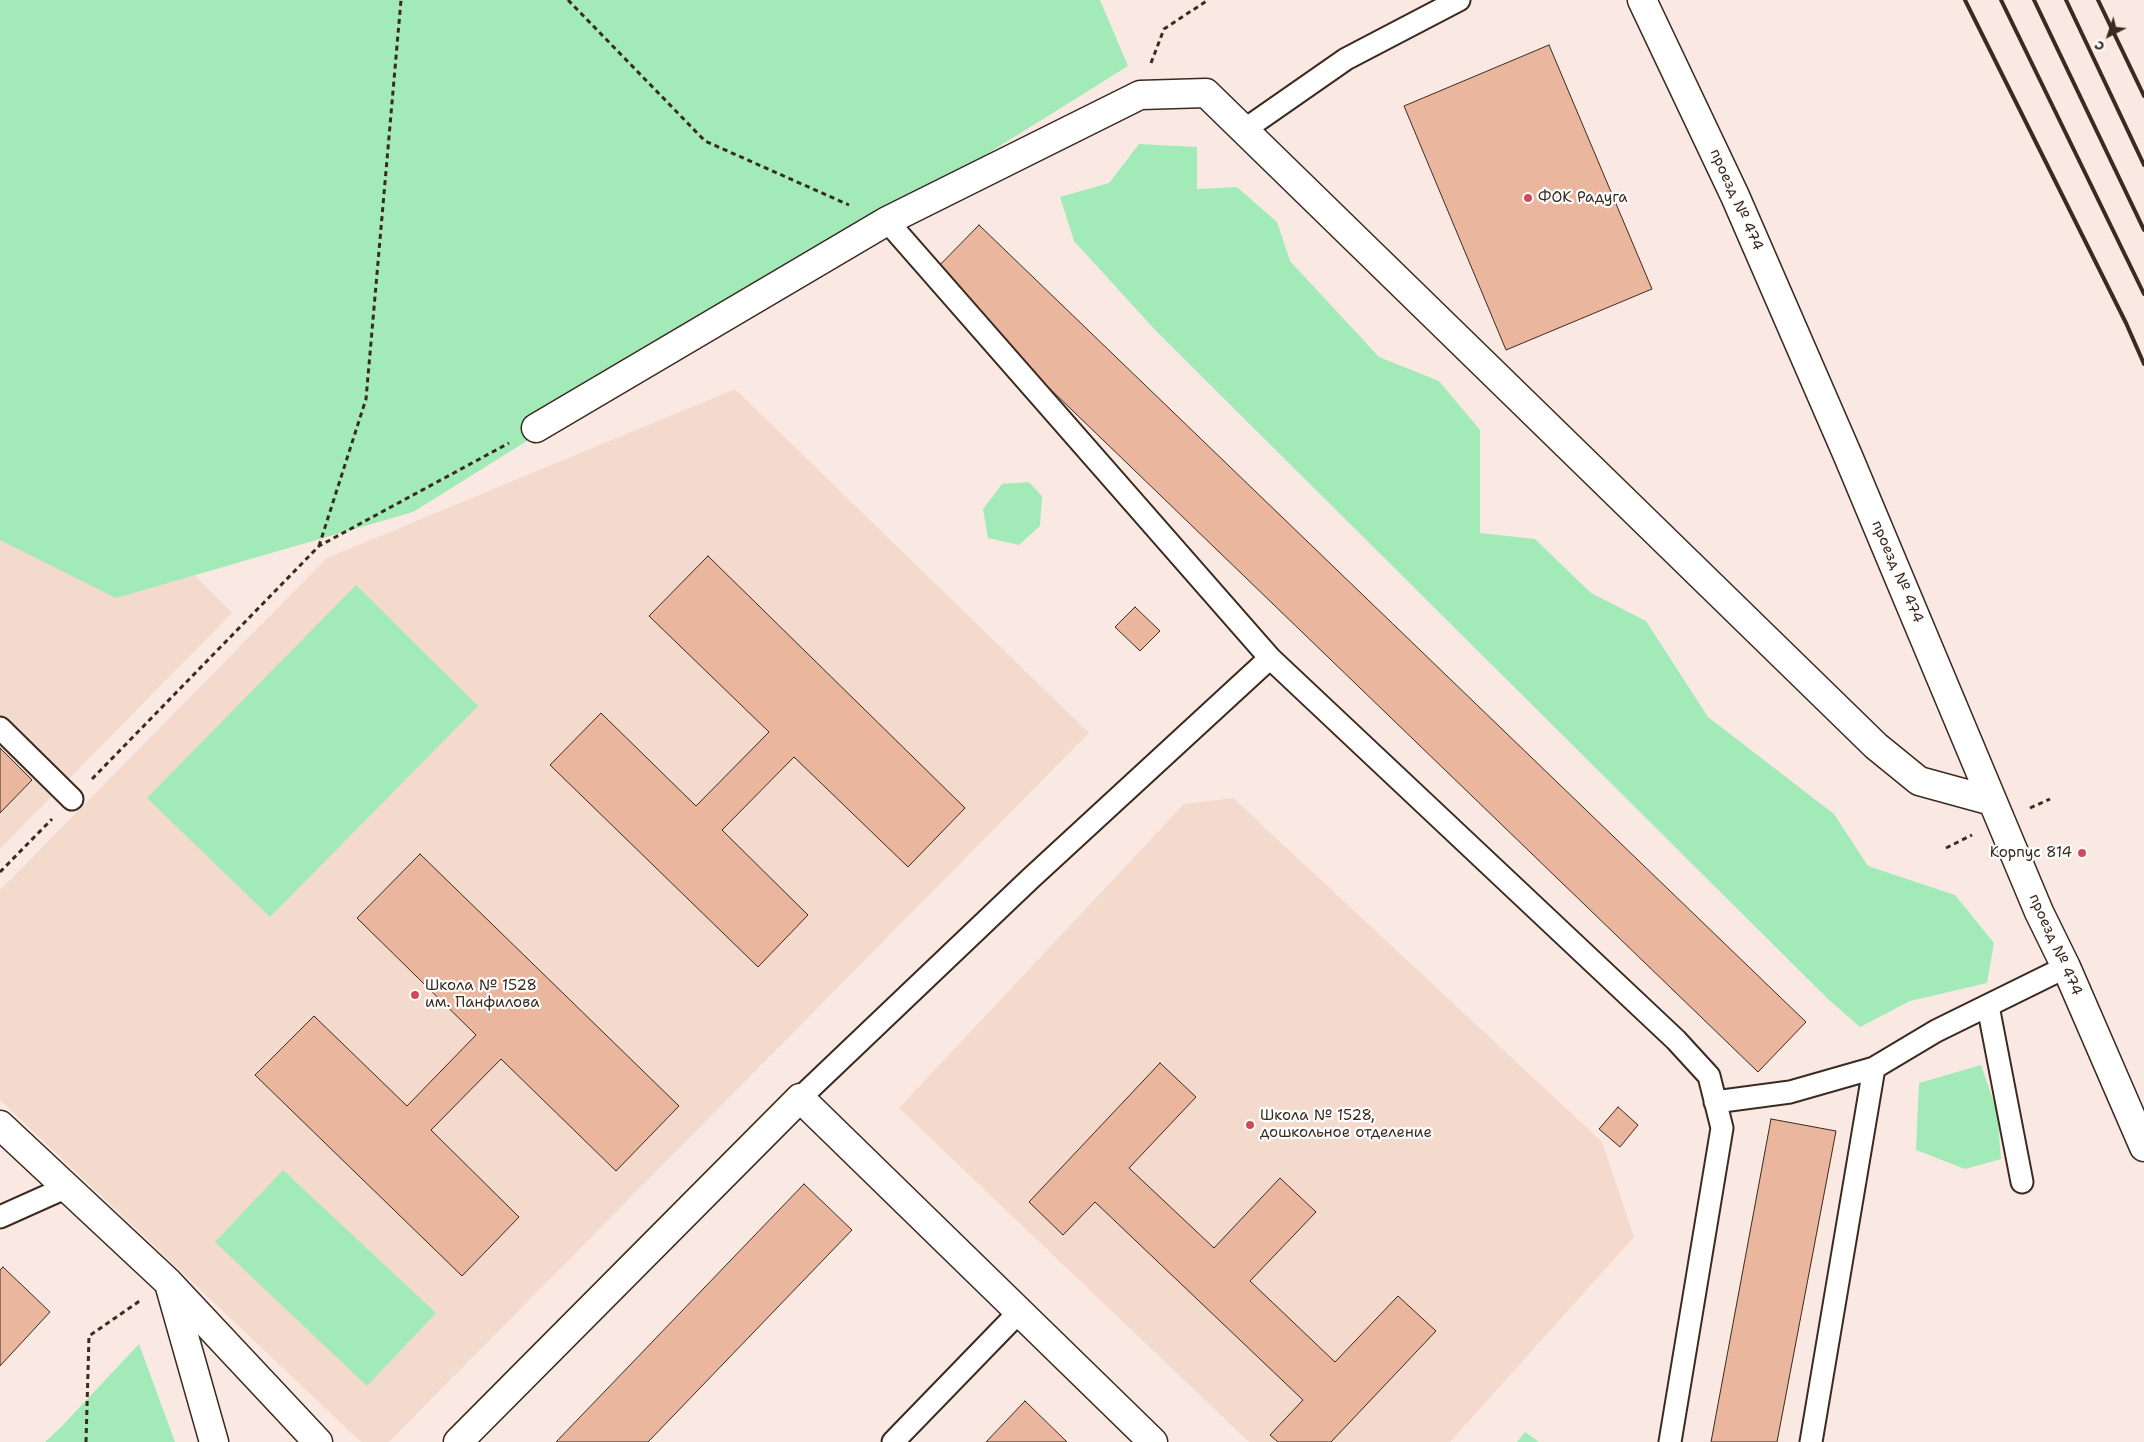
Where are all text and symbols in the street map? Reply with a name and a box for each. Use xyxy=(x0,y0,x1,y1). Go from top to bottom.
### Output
north arrow xyxy=(2084,10,2134,60)
text: С xyxy=(2090,37,2108,56)
street label: проезд № 474 xyxy=(1705,146,1767,254)
place label: ФОК Радуга xyxy=(1538,189,1627,207)
marker: ФОК Радуга xyxy=(1522,192,1534,204)
street label: проезд № 474 xyxy=(1867,518,1927,626)
place label: Корпус 814 xyxy=(1990,844,2072,862)
marker: Корпус 814 xyxy=(2076,847,2088,859)
street label: проезд № 474 xyxy=(2024,891,2086,999)
place label: Школа № 1528 им. Панфилова xyxy=(425,977,539,1012)
marker: Школа № 1528 им. Панфилова xyxy=(409,989,421,1001)
place label: Школа № 1528, дошкольное отделение xyxy=(1260,1107,1432,1142)
marker: Школа № 1528, дошкольное отделение xyxy=(1244,1119,1256,1131)

